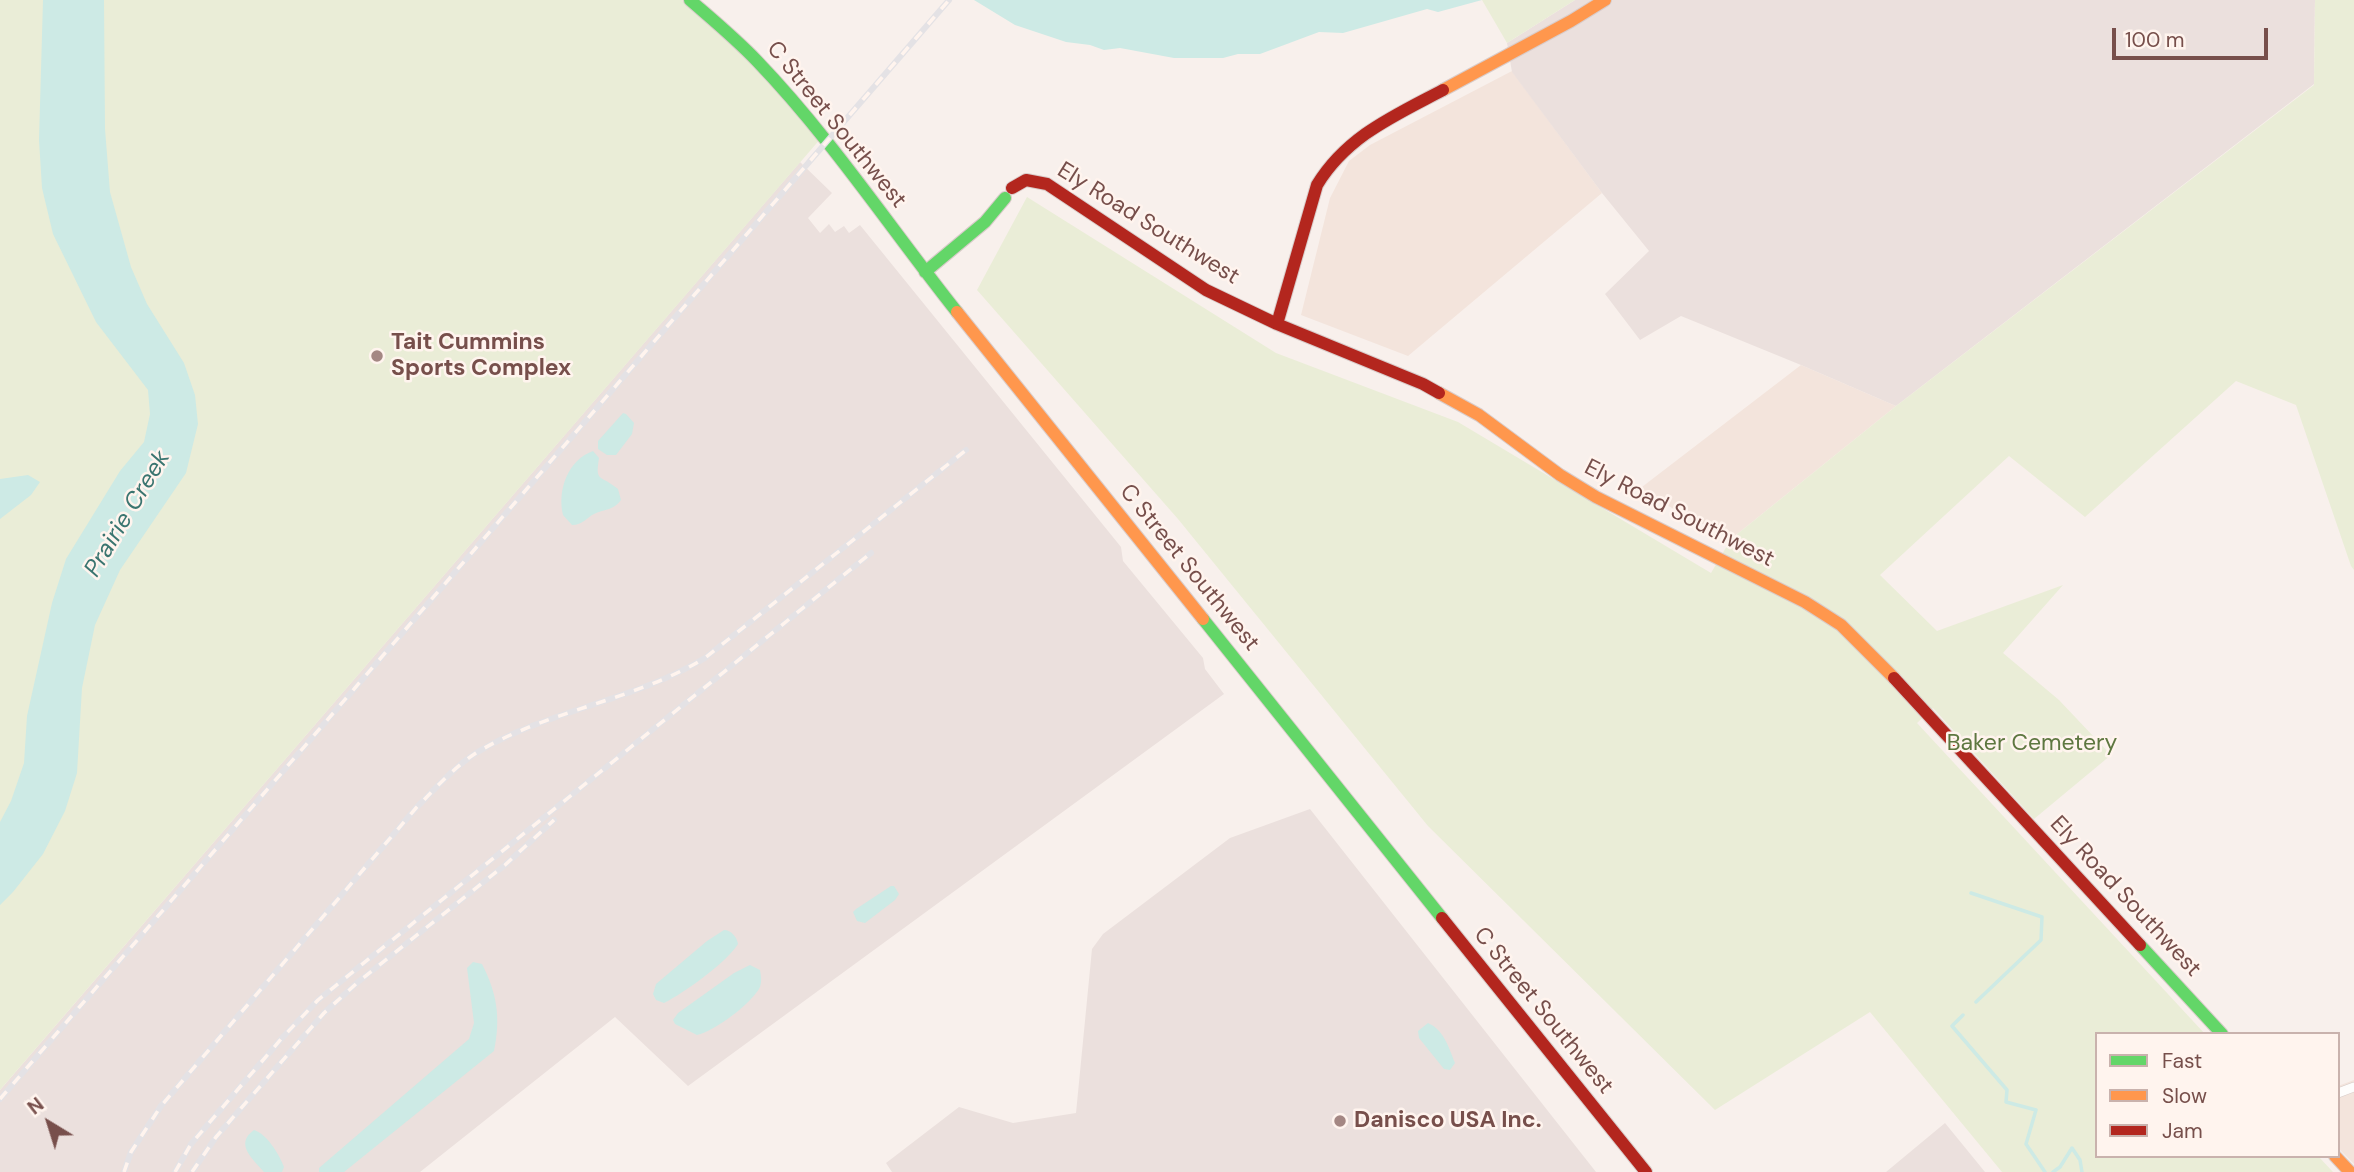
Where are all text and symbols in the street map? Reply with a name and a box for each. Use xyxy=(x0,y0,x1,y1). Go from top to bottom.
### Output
scale bar xyxy=(2116,14,2272,58)
text: 100 m xyxy=(2125,26,2185,54)
street label: C Street Southwest xyxy=(760,36,912,214)
street label: Ely Road Southwest xyxy=(1052,157,1244,291)
place label: Tait Cummins Sports Complex xyxy=(391,329,571,383)
marker: Tait Cummins Sports Complex xyxy=(369,348,385,364)
water label: Prairie Creek xyxy=(79,445,177,583)
street label: Ely Road Southwest xyxy=(1579,454,1779,574)
street label: C Street Southwest xyxy=(1113,479,1265,657)
park label: Baker Cemetery xyxy=(1947,730,2117,758)
street label: Ely Road Southwest xyxy=(2044,811,2206,983)
street label: C Street Southwest xyxy=(1467,922,1619,1100)
legend xyxy=(2095,1032,2340,1158)
text: Fast xyxy=(2162,1047,2202,1075)
text: Slow xyxy=(2162,1082,2207,1110)
north arrow xyxy=(14,1088,84,1158)
text: N xyxy=(23,1092,49,1120)
place label: Danisco USA Inc. xyxy=(1354,1107,1541,1135)
marker: Danisco USA Inc. xyxy=(1332,1113,1348,1129)
text: Jam xyxy=(2162,1117,2203,1145)

